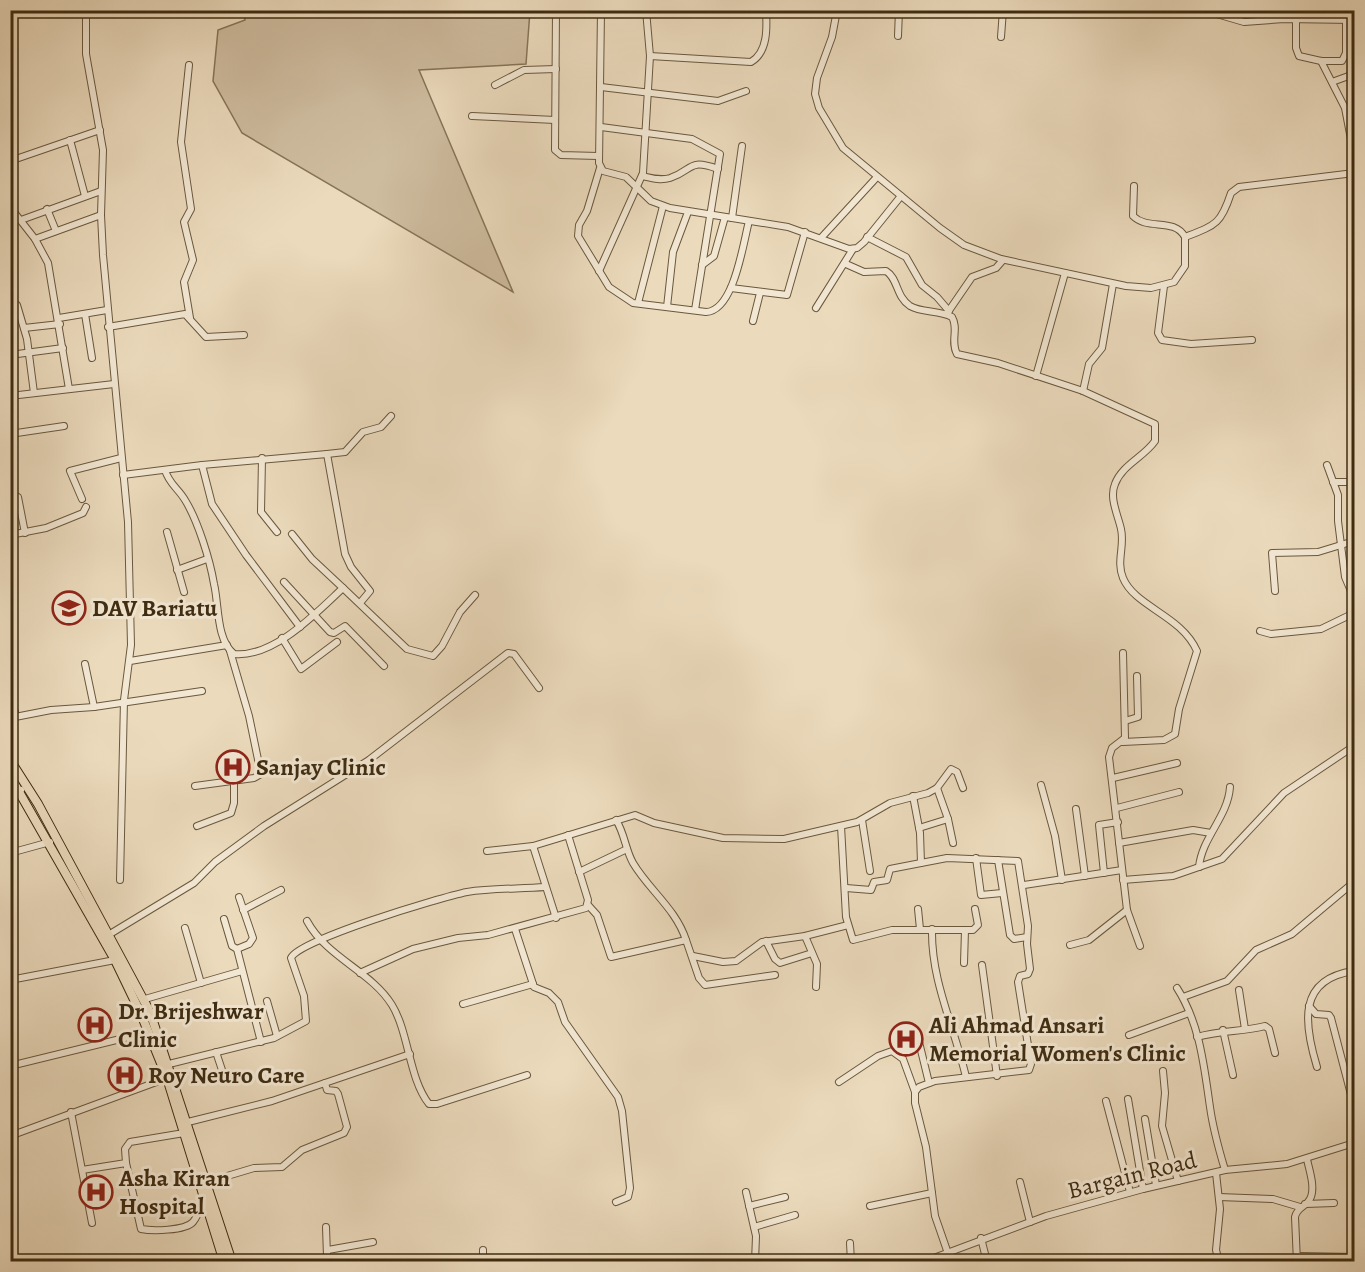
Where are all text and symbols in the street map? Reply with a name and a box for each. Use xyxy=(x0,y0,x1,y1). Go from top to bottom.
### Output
school or university icon: DAV Bariatu xyxy=(51,590,87,626)
place label: DAV Bariatu xyxy=(92,592,218,624)
hospital icon: Sanjay Clinic xyxy=(215,749,251,785)
place label: Sanjay Clinic xyxy=(256,751,386,783)
place label: Dr. Brijeshwar Clinic xyxy=(118,995,264,1055)
hospital icon: Dr. Brijeshwar Clinic xyxy=(77,1007,113,1043)
place label: Ali Ahmad Ansari Memorial Women's Clinic xyxy=(928,1009,1186,1069)
hospital icon: Ali Ahmad Ansari Memorial Women's Clinic xyxy=(888,1021,924,1057)
hospital icon: Roy Neuro Care xyxy=(107,1057,143,1093)
place label: Roy Neuro Care xyxy=(148,1059,305,1091)
street label: Bargain Road xyxy=(1064,1143,1200,1207)
place label: Asha Kiran Hospital xyxy=(118,1162,230,1222)
hospital icon: Asha Kiran Hospital xyxy=(78,1174,114,1210)

